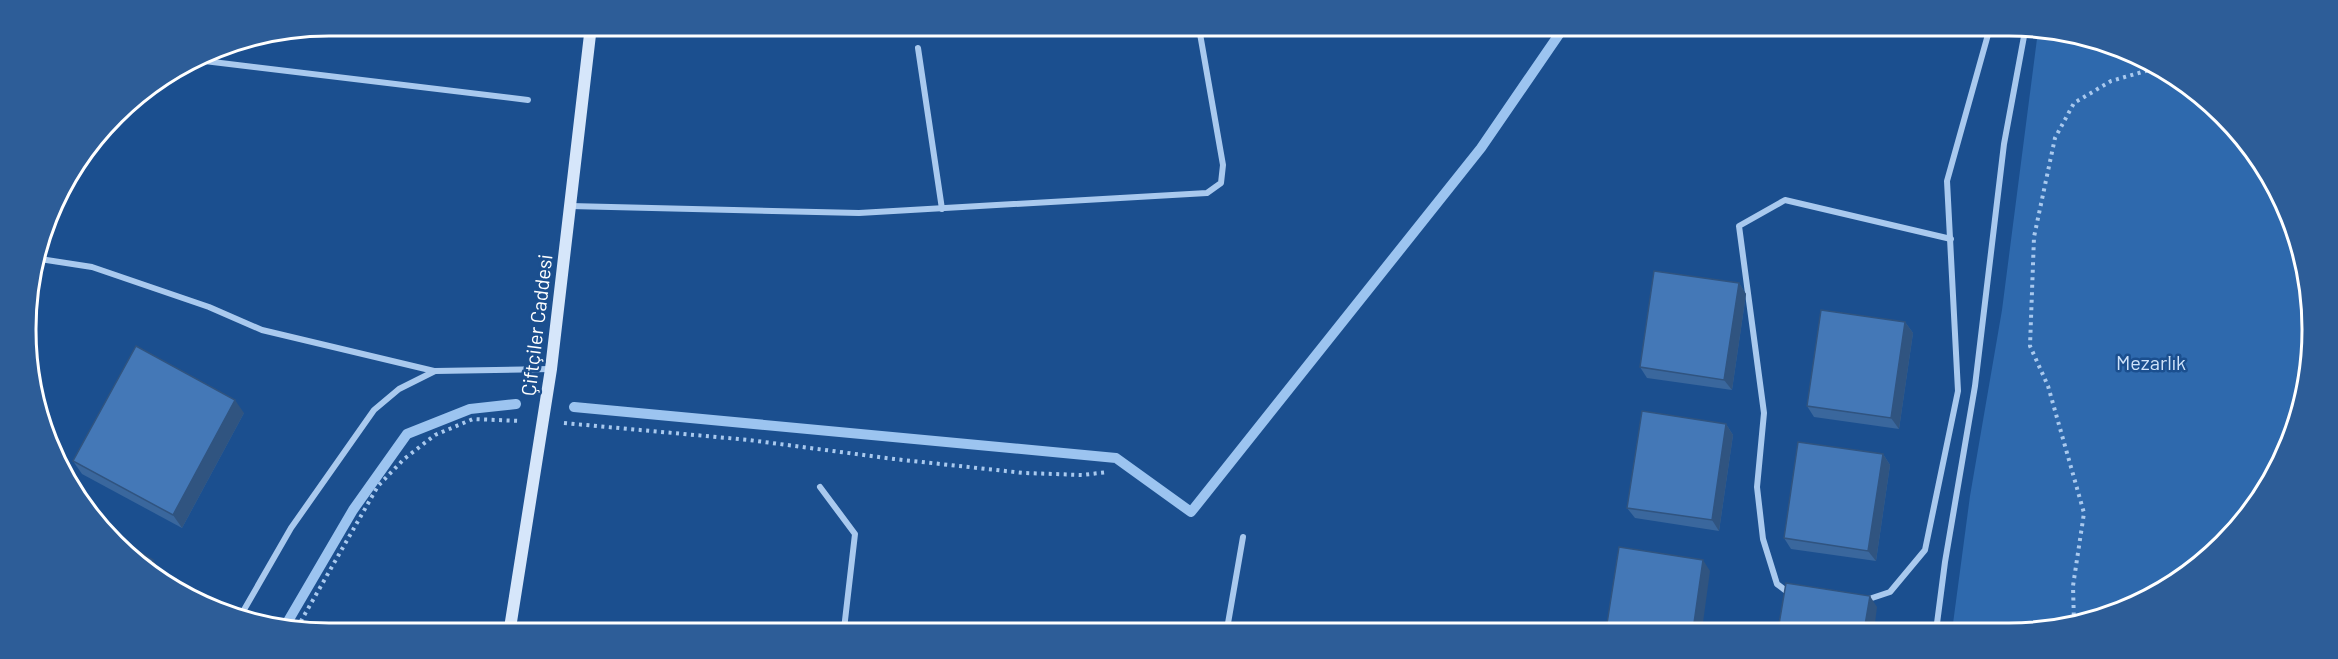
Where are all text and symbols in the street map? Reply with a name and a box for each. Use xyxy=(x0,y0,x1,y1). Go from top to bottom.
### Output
street label: Çiftçiler Caddesi xyxy=(515,253,557,397)
park label: Mezarlık xyxy=(2116,350,2186,374)

